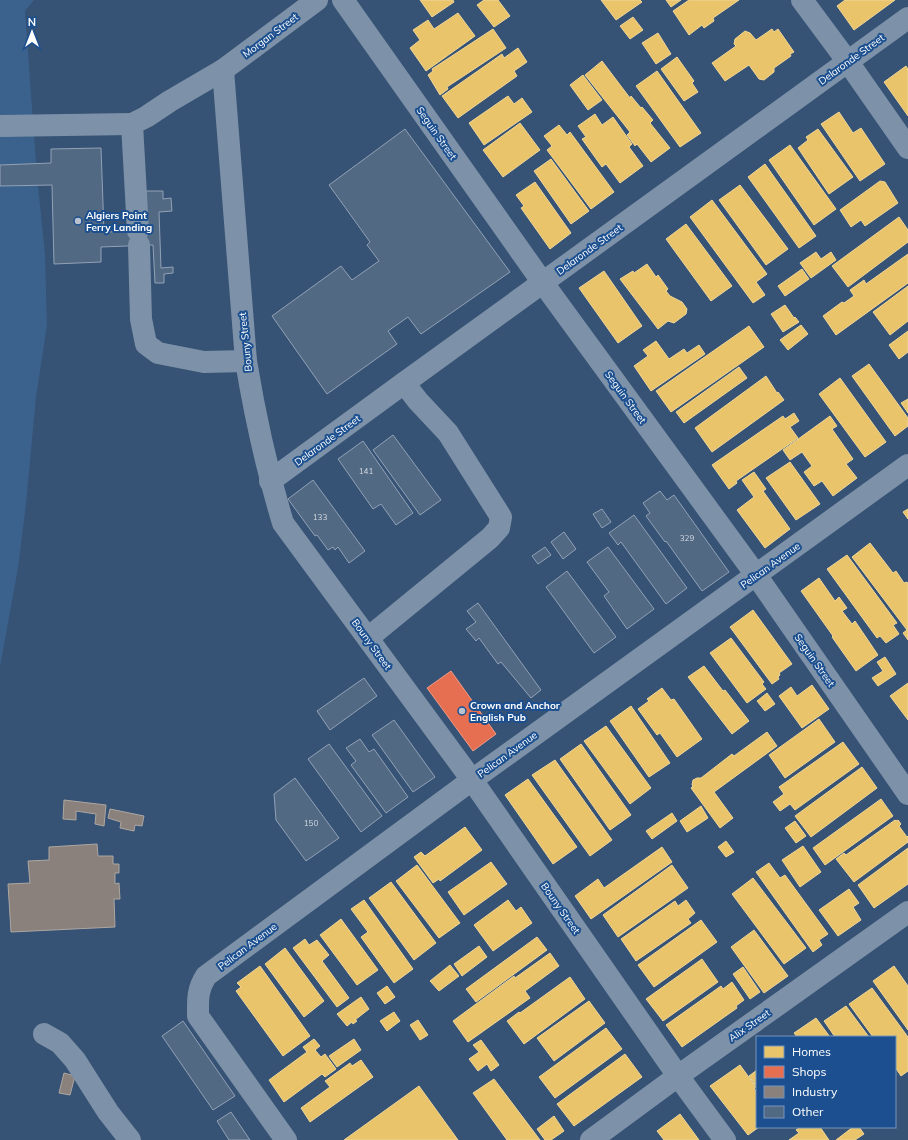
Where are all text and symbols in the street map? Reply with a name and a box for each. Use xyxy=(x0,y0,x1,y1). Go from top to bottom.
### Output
street label: Morgan Street xyxy=(240,10,301,60)
north arrow xyxy=(12,12,52,52)
text: N xyxy=(28,15,36,29)
street label: Delaronde Street xyxy=(816,31,887,88)
street label: Seguin Street xyxy=(413,104,460,163)
place label: Algiers Point Ferry Landing xyxy=(86,209,152,234)
marker: Algiers Point Ferry Landing xyxy=(73,216,83,226)
street label: Delaronde Street xyxy=(554,221,625,278)
street label: Bouny Street xyxy=(236,311,255,372)
street label: Seguin Street xyxy=(602,368,649,427)
street label: Delaronde Street xyxy=(292,412,363,469)
house number: 141 xyxy=(359,466,373,476)
house number: 133 xyxy=(313,512,327,522)
house number: 329 xyxy=(680,533,694,543)
street label: Pelican Avenue xyxy=(738,539,803,591)
street label: Bouny Street xyxy=(349,616,395,673)
street label: Seguin Street xyxy=(791,631,838,690)
place label: Crown and Anchor English Pub xyxy=(470,699,560,724)
marker: Crown and Anchor English Pub xyxy=(457,706,467,716)
street label: Pelican Avenue xyxy=(475,728,540,780)
house number: 150 xyxy=(304,818,318,828)
street label: Bouny Street xyxy=(538,880,583,937)
street label: Pelican Avenue xyxy=(215,920,279,973)
street label: Alix Street xyxy=(726,1006,773,1044)
legend xyxy=(756,1036,896,1128)
text: Homes xyxy=(792,1044,831,1059)
text: Shops xyxy=(792,1064,827,1079)
text: Industry xyxy=(792,1084,838,1099)
text: Other xyxy=(792,1104,824,1119)

